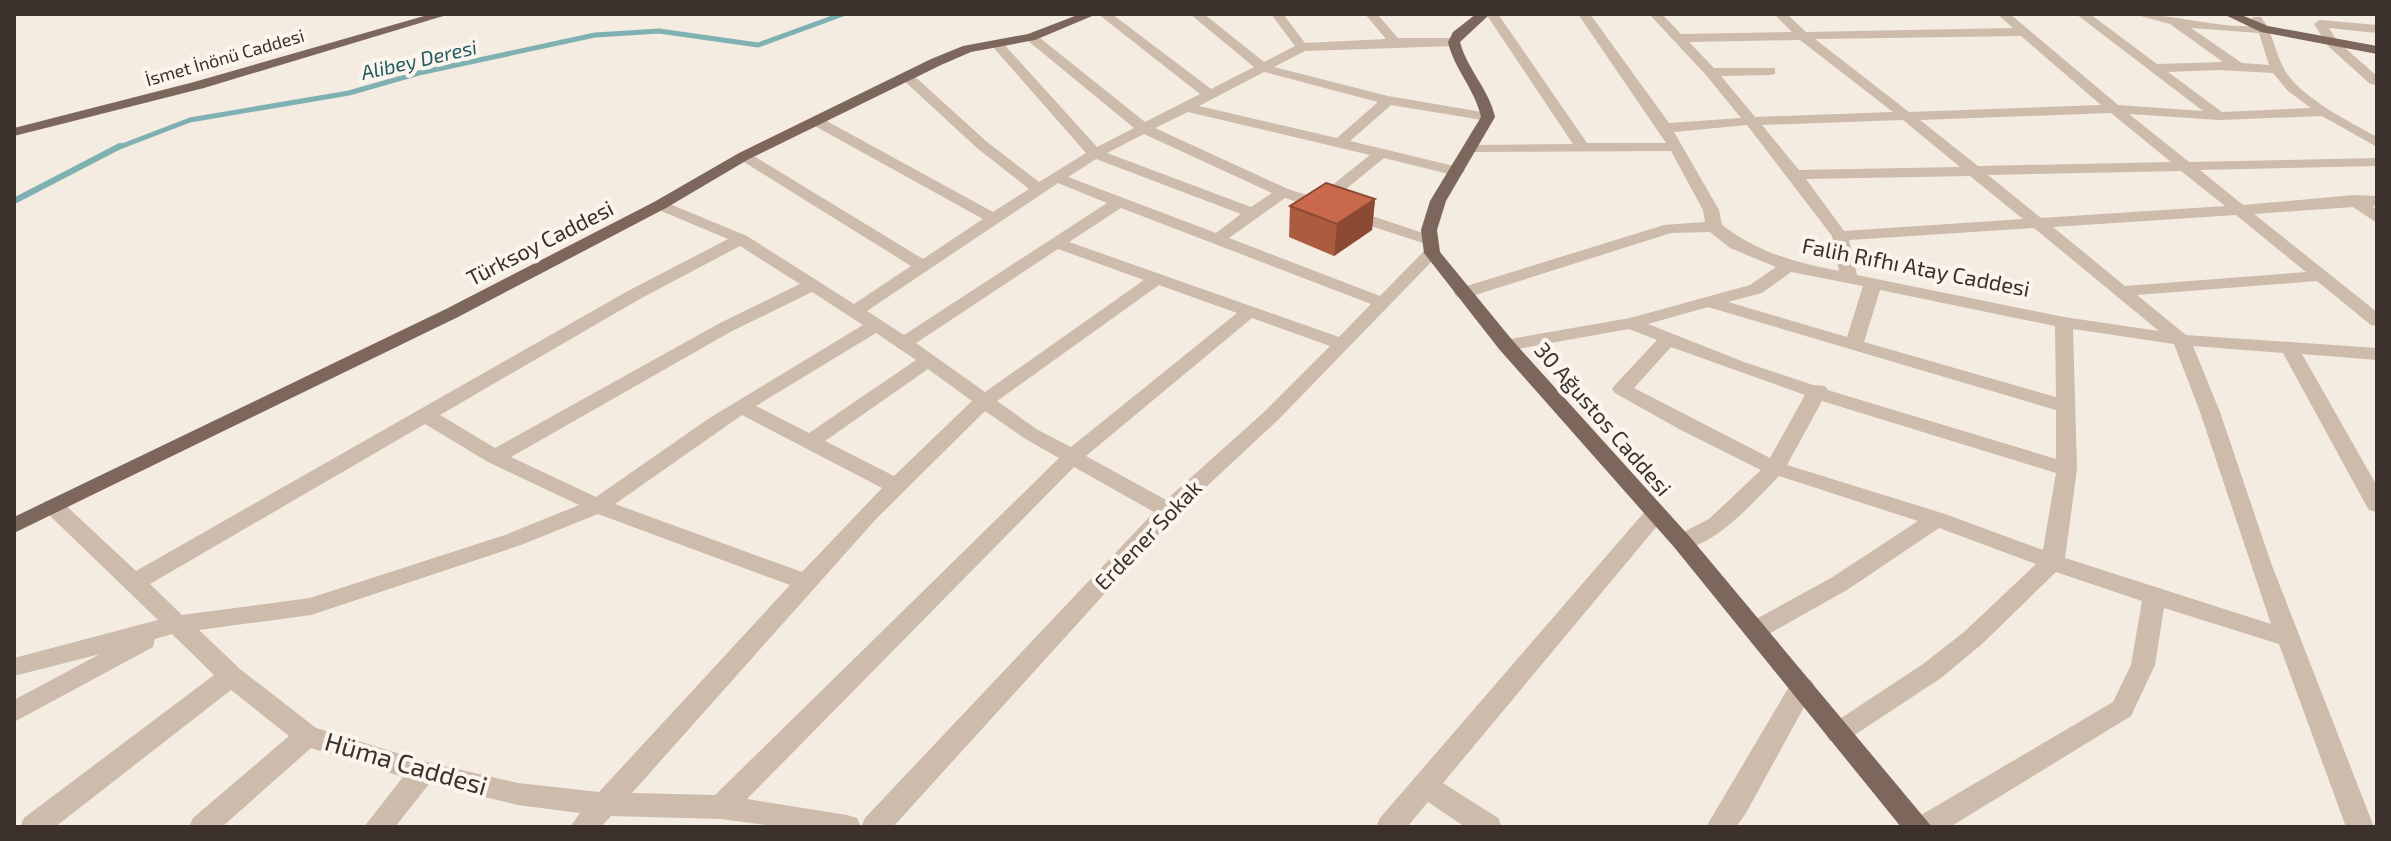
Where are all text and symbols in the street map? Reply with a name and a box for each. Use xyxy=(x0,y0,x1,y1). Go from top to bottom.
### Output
street label: İsmet İnönü Caddesi xyxy=(143,24,307,90)
water label: Alibey Deresi xyxy=(358,34,479,85)
street label: Türksoy Caddesi xyxy=(462,194,617,290)
street label: Falih Rıfhı Atay Caddesi xyxy=(1800,231,2032,301)
street label: 30 Ağustos Caddesi xyxy=(1530,336,1677,500)
street label: Erdener Sokak xyxy=(1088,474,1206,595)
street label: Hüma Caddesi xyxy=(322,725,491,801)

